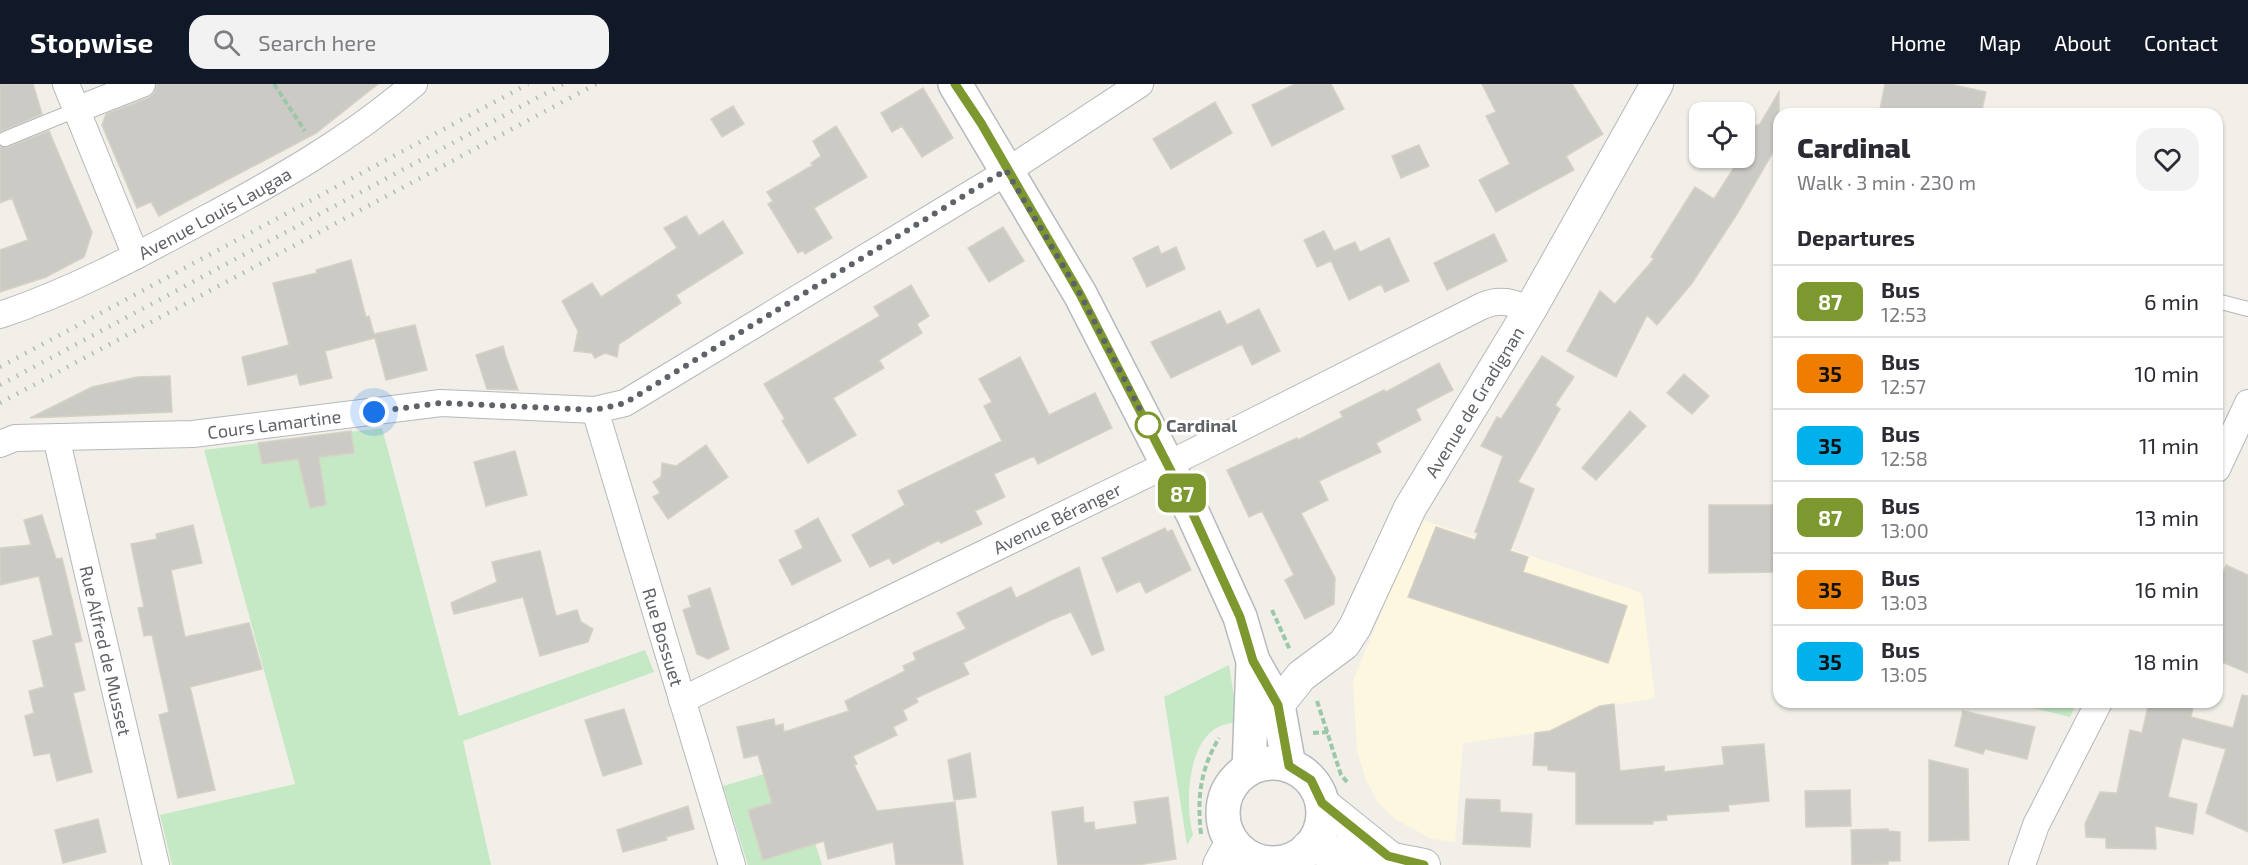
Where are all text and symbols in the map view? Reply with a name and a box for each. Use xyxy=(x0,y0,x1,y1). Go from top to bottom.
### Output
search box xyxy=(189,15,609,69)
text: Stopwise xyxy=(30,25,153,59)
icon: search xyxy=(210,26,243,59)
text: Search here xyxy=(258,29,376,55)
text: Home xyxy=(1890,30,1946,55)
text: Map xyxy=(1979,30,2021,55)
text: About xyxy=(2054,30,2111,55)
text: Contact xyxy=(2144,30,2218,55)
map controls xyxy=(1689,102,1755,168)
button: locate xyxy=(1689,102,1755,168)
button: heart xyxy=(2136,128,2199,191)
text: Cardinal xyxy=(1797,130,1910,164)
street label: Avenue Louis Laugaa xyxy=(135,162,295,264)
text: Walk · 3 min · 230 m xyxy=(1797,170,1976,194)
text: Departures xyxy=(1797,224,1915,250)
text: Bus xyxy=(1881,276,1920,302)
text: 6 min xyxy=(2144,288,2199,314)
text: 87 xyxy=(1818,289,1842,314)
text: 12:53 xyxy=(1881,302,1927,326)
street label: Avenue de Gradignan xyxy=(1420,322,1528,481)
text: Bus xyxy=(1881,348,1920,374)
text: 10 min xyxy=(2135,360,2199,386)
text: 35 xyxy=(1818,361,1842,386)
text: 12:57 xyxy=(1881,374,1926,398)
your location xyxy=(359,397,389,427)
street label: Cours Lamartine xyxy=(206,405,342,443)
marker: Cardinal xyxy=(1135,412,1161,438)
place label: Cardinal xyxy=(1166,414,1237,436)
text: Bus xyxy=(1881,420,1920,446)
text: 11 min xyxy=(2139,432,2199,458)
text: 35 xyxy=(1818,433,1842,458)
text: 12:58 xyxy=(1881,446,1928,470)
line badge: 87 xyxy=(1155,474,1209,512)
street label: Avenue Béranger xyxy=(990,478,1125,558)
text: 87 xyxy=(1170,481,1194,506)
text: Bus xyxy=(1881,492,1920,518)
text: 13 min xyxy=(2136,504,2199,530)
text: 87 xyxy=(1818,505,1842,530)
text: 13:00 xyxy=(1881,518,1929,542)
street label: Rue Alfred de Musset xyxy=(75,563,136,738)
text: Bus xyxy=(1881,564,1920,590)
text: 16 min xyxy=(2135,576,2199,602)
text: 35 xyxy=(1818,577,1842,602)
street label: Rue Bossuet xyxy=(638,585,689,689)
text: 13:03 xyxy=(1881,590,1928,614)
text: Bus xyxy=(1881,636,1920,662)
text: 18 min xyxy=(2134,648,2199,674)
text: 35 xyxy=(1818,649,1842,674)
text: 13:05 xyxy=(1881,662,1928,686)

